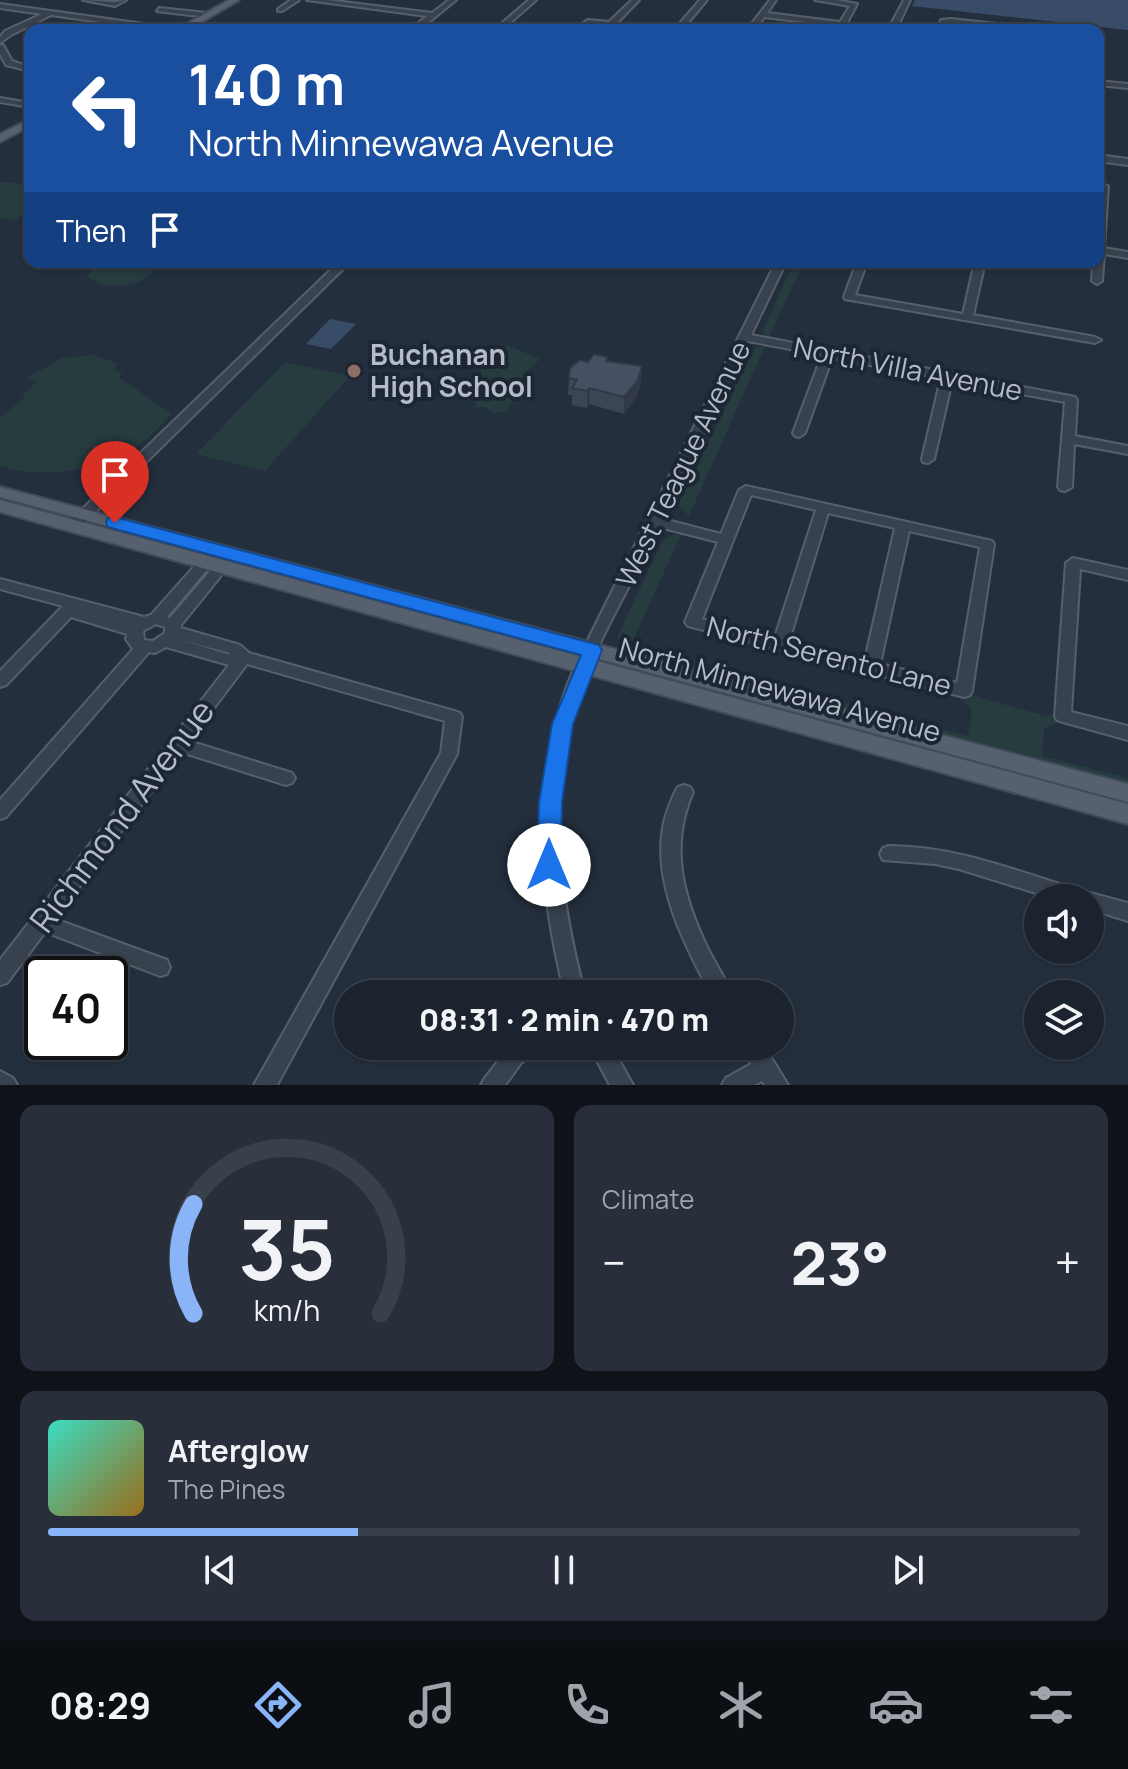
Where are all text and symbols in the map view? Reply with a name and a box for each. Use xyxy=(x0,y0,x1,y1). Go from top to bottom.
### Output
text: 140 m xyxy=(188,45,345,122)
icon: left xyxy=(56,56,160,160)
text: North Minnewawa Avenue xyxy=(188,118,614,167)
icon: arrive xyxy=(143,208,187,252)
text: Then xyxy=(56,210,127,251)
street label: North Villa Avenue xyxy=(791,327,1026,409)
street label: West Teague Avenue xyxy=(606,334,758,593)
place label: Buchanan High School xyxy=(370,335,533,405)
marker: Buchanan High School xyxy=(345,362,363,380)
pin xyxy=(81,441,149,523)
icon: arrive xyxy=(93,453,137,497)
street label: North Serento Lane xyxy=(703,606,956,704)
street label: North Minnewawa Avenue xyxy=(615,628,945,750)
street label: Richmond Avenue xyxy=(18,689,224,941)
position arrow xyxy=(507,823,591,907)
map controls xyxy=(1024,884,1104,1060)
button: sound xyxy=(1024,884,1104,964)
speed limit sign: 40 xyxy=(24,956,128,1060)
button: layers xyxy=(1024,980,1104,1060)
text: 08:31 · 2 min · 470 m xyxy=(419,999,709,1040)
text: Climate xyxy=(602,1181,694,1217)
text: 35 xyxy=(238,1191,336,1305)
text: 23° xyxy=(791,1221,890,1303)
text: − xyxy=(602,1232,626,1292)
text: + xyxy=(1055,1232,1080,1292)
text: km/h xyxy=(254,1291,320,1330)
text: Afterglow xyxy=(168,1430,309,1471)
text: The Pines xyxy=(168,1471,285,1507)
icon: previous xyxy=(198,1548,242,1592)
icon: pause xyxy=(542,1548,586,1592)
icon: next xyxy=(886,1548,930,1592)
icon: directions xyxy=(250,1677,306,1733)
icon: music xyxy=(404,1677,460,1733)
icon: phone xyxy=(559,1677,615,1733)
icon: climate xyxy=(713,1677,769,1733)
icon: car xyxy=(868,1677,924,1733)
icon: filters xyxy=(1023,1677,1079,1733)
text: 08:29 xyxy=(49,1681,151,1730)

